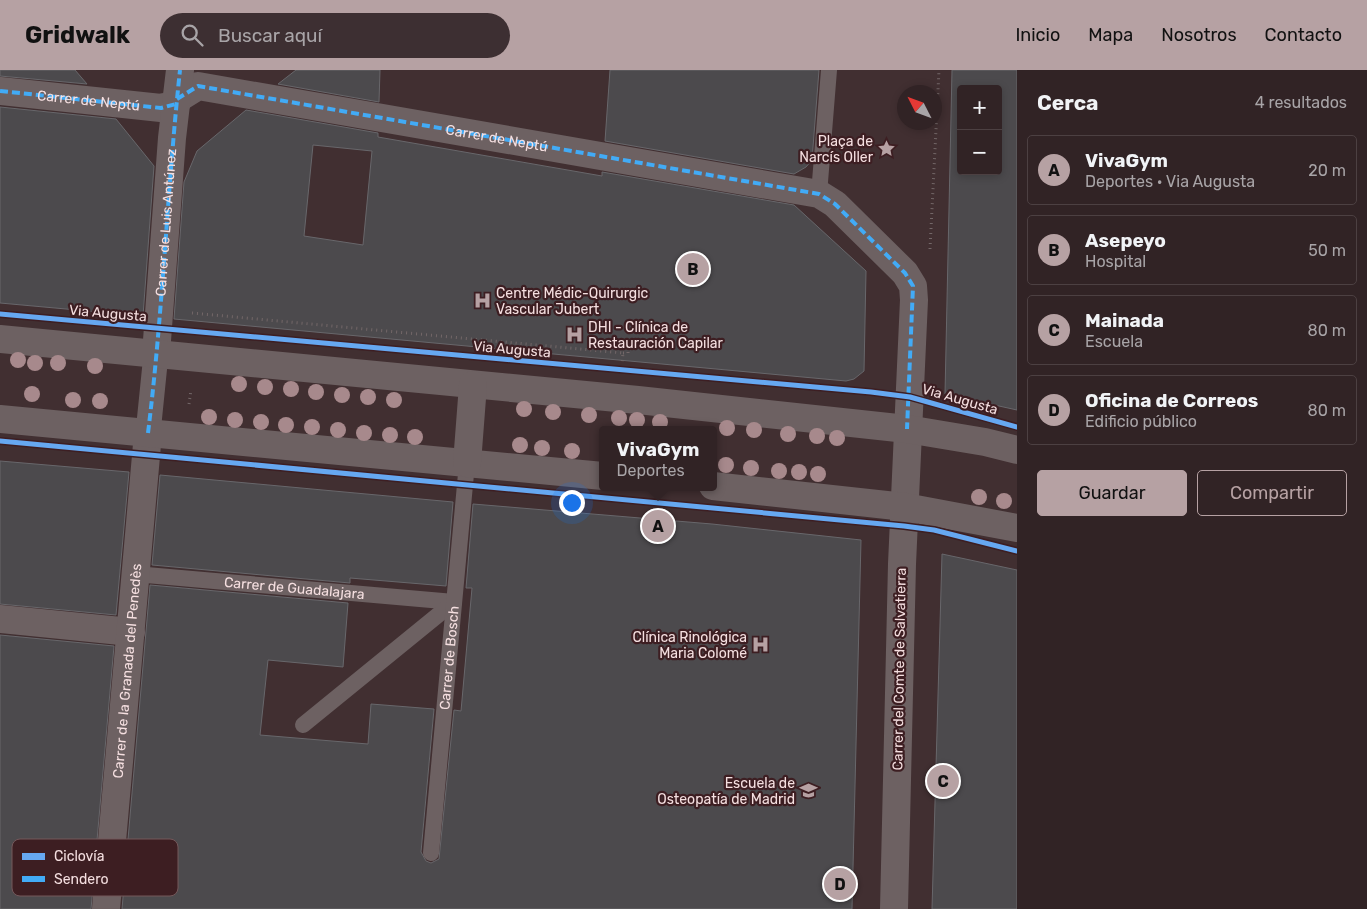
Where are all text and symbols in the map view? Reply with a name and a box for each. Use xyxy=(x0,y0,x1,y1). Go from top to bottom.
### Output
search box xyxy=(160,13,510,58)
text: Gridwalk xyxy=(25,21,130,49)
icon: search xyxy=(178,21,206,49)
text: Buscar aquí xyxy=(218,24,322,47)
text: Inicio xyxy=(1015,24,1060,46)
text: Mapa xyxy=(1088,24,1133,46)
text: Nosotros xyxy=(1161,24,1237,46)
text: Contacto xyxy=(1265,24,1342,46)
north arrow xyxy=(897,85,942,130)
map controls xyxy=(957,85,1002,175)
button: + xyxy=(957,85,1002,130)
street label: Carrer de Neptú xyxy=(36,87,141,115)
text: Cerca xyxy=(1037,90,1098,115)
text: 4 resultados xyxy=(1255,93,1347,112)
street label: Carrer de Neptú xyxy=(444,121,549,156)
button: − xyxy=(957,130,1002,175)
place label: Plaça de Narcís Oller xyxy=(799,133,874,166)
place icon: Plaça de Narcís Oller xyxy=(877,139,897,159)
street label: Carrer de Luis Antúnez xyxy=(152,148,180,297)
text: VivaGym xyxy=(1085,149,1168,172)
text: A xyxy=(1048,161,1060,180)
text: 20 m xyxy=(1308,161,1346,180)
text: Deportes · Via Augusta xyxy=(1085,172,1255,191)
text: Asepeyo xyxy=(1085,229,1166,252)
text: B xyxy=(1048,241,1060,260)
text: 50 m xyxy=(1308,241,1346,260)
pin: B xyxy=(677,250,709,288)
text: Hospital xyxy=(1085,252,1146,271)
place label: Centre Médic-Quirurgic Vascular Jubert xyxy=(496,285,649,318)
hospital icon: Centre Médic-Quirurgic Vascular Jubert xyxy=(472,291,492,311)
street label: Via Augusta xyxy=(68,302,148,325)
text: Mainada xyxy=(1085,309,1164,332)
place label: DHI - Clínica de Restauración Capilar xyxy=(588,319,724,352)
text: C xyxy=(1048,321,1060,340)
text: 80 m xyxy=(1308,321,1346,340)
hospital icon: DHI - Clínica de Restauración Capilar xyxy=(564,325,584,345)
text: Escuela xyxy=(1085,332,1143,351)
street label: Via Augusta xyxy=(472,338,552,361)
street label: Via Augusta xyxy=(920,381,1000,418)
text: Oficina de Correos xyxy=(1085,389,1258,412)
text: D xyxy=(1048,401,1060,420)
text: 80 m xyxy=(1308,401,1346,420)
text: Edificio público xyxy=(1085,412,1197,431)
popup xyxy=(599,426,717,491)
text: VivaGym xyxy=(617,438,699,461)
text: Deportes xyxy=(617,461,685,480)
button: Guardar xyxy=(1037,470,1187,516)
button: Compartir xyxy=(1197,470,1347,516)
your location xyxy=(559,490,585,516)
pin: A xyxy=(642,507,674,545)
street label: Carrer de la Granada del Penedès xyxy=(110,563,145,779)
street label: Carrer del Comte de Salvatierra xyxy=(889,567,910,771)
street label: Carrer de Guadalajara xyxy=(223,574,365,603)
street label: Carrer de Bosch xyxy=(436,605,463,711)
place label: Clínica Rinológica Maria Colomé xyxy=(632,629,747,662)
hospital icon: Clínica Rinológica Maria Colomé xyxy=(751,635,771,655)
pin: C xyxy=(927,762,959,800)
place label: Escuela de Osteopatía de Madrid xyxy=(657,775,795,808)
school or university icon: Escuela de Osteopatía de Madrid xyxy=(799,781,819,801)
legend xyxy=(12,839,178,896)
text: Ciclovía xyxy=(54,848,105,865)
pin: D xyxy=(824,865,856,903)
text: Sendero xyxy=(54,871,108,888)

